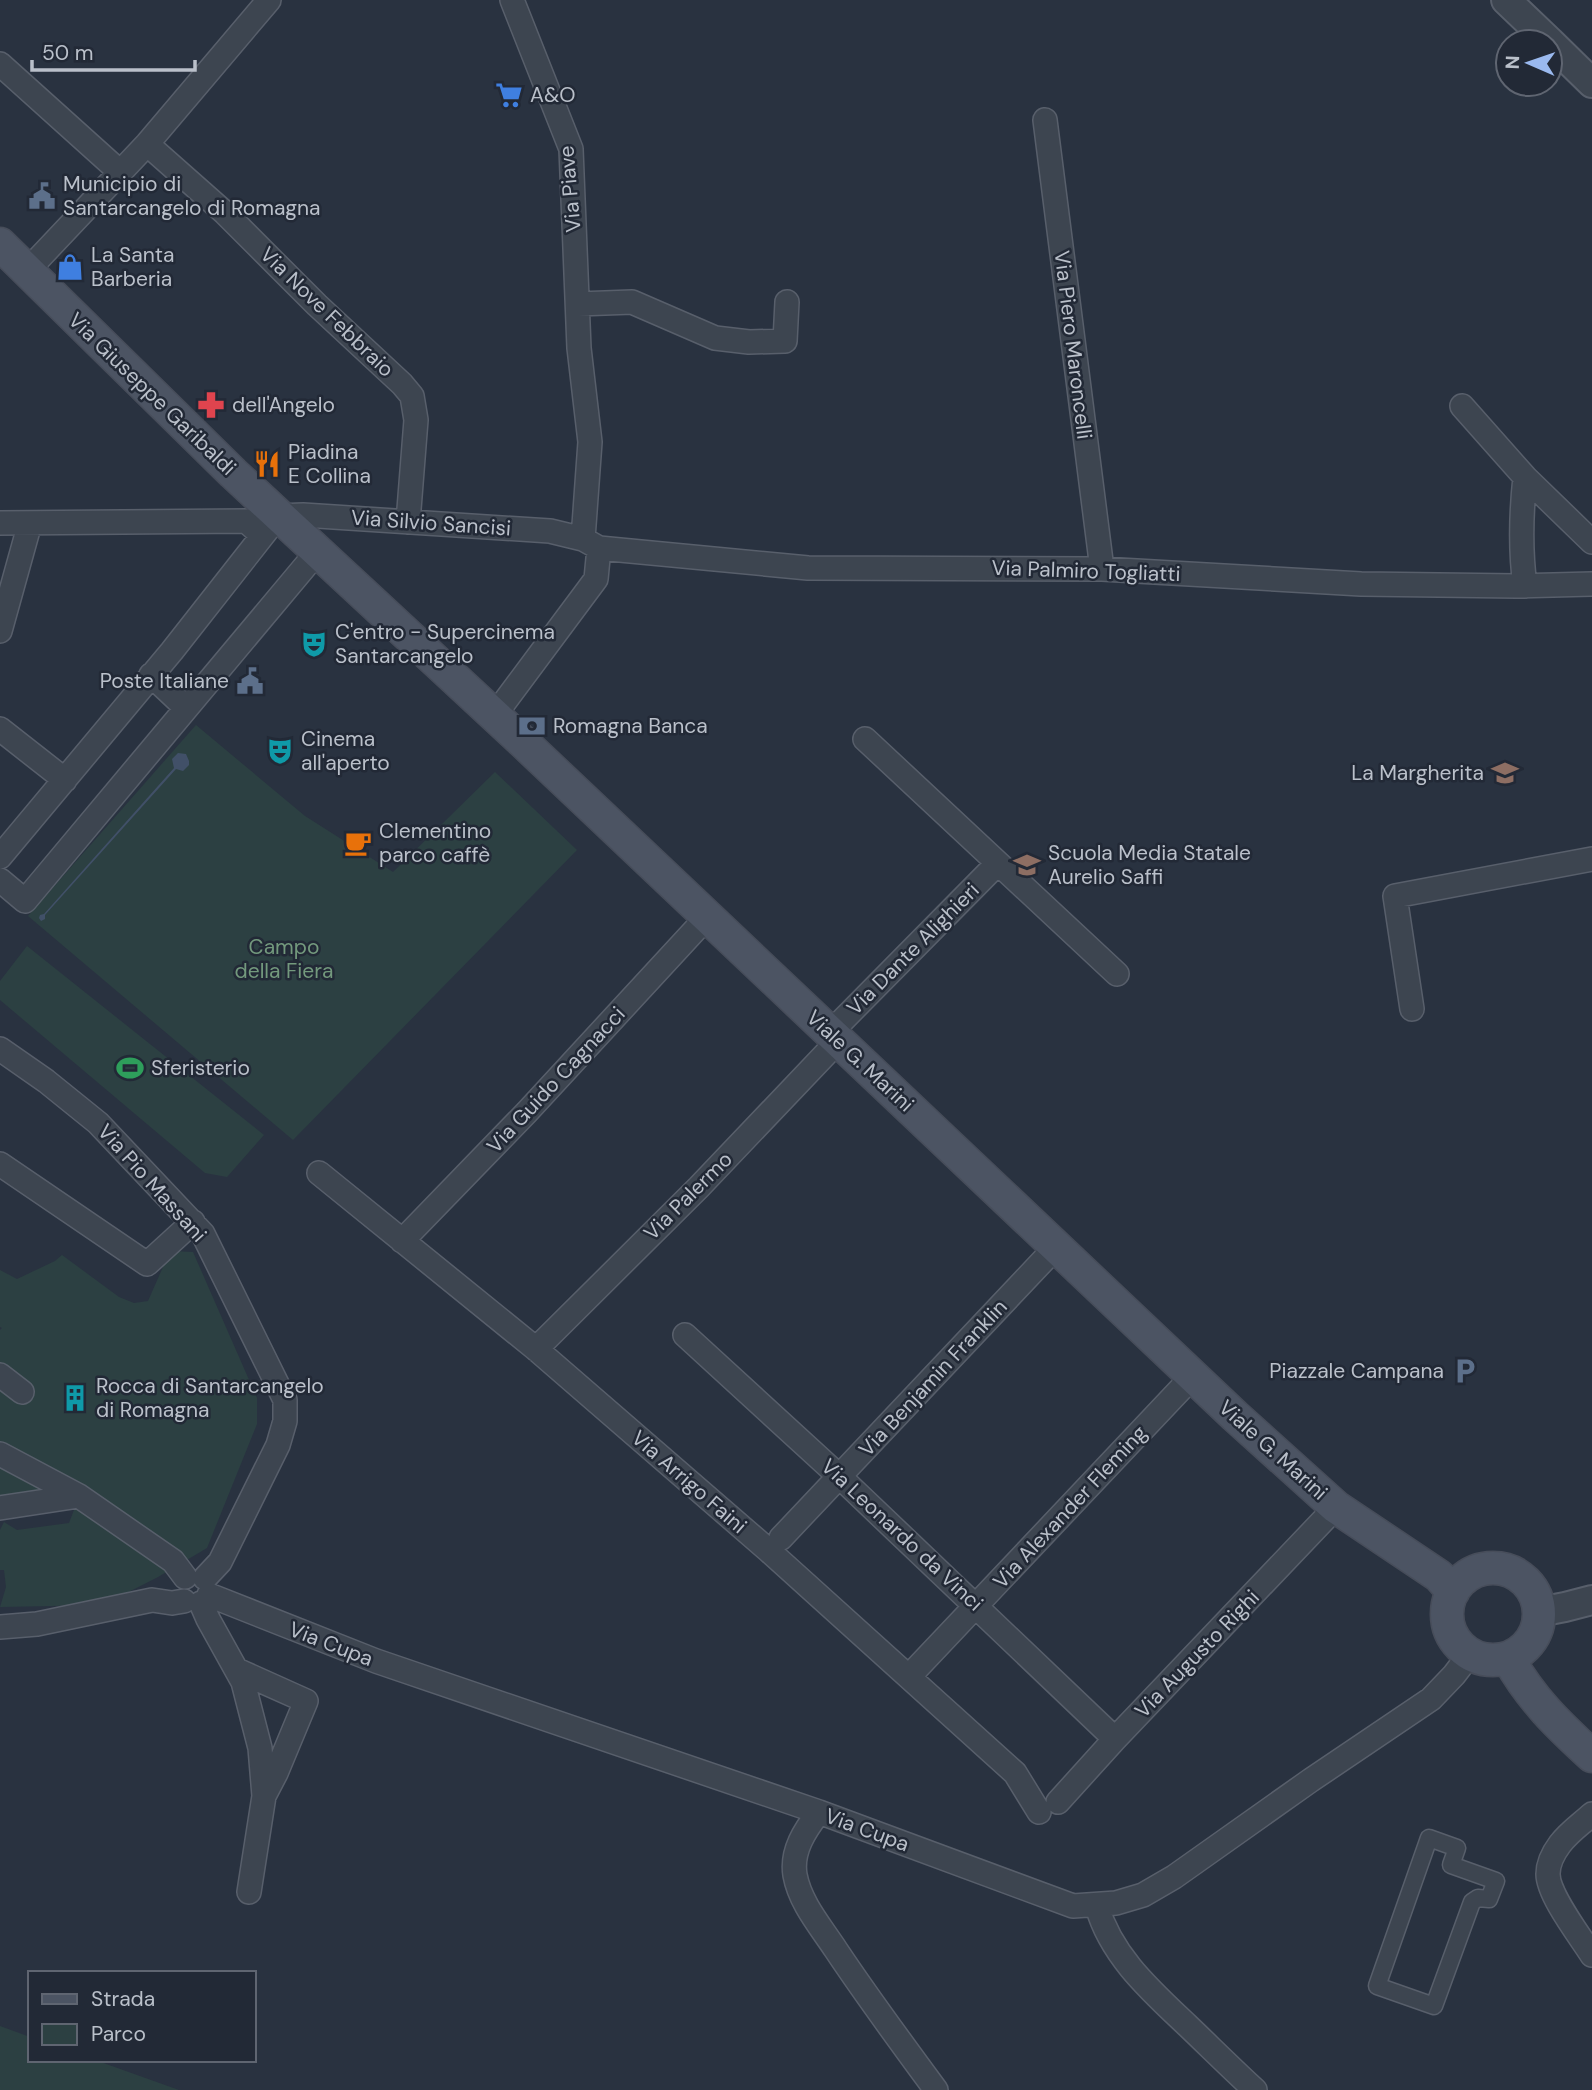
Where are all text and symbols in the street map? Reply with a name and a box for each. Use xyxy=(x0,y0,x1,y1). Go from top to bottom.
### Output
scale bar xyxy=(32,28,194,72)
north arrow xyxy=(1494,28,1564,98)
text: 50 m xyxy=(42,39,93,67)
text: N xyxy=(1500,55,1525,70)
supermarket icon: A&O xyxy=(494,80,524,110)
place label: A&O xyxy=(530,81,576,109)
street label: Via Piave xyxy=(552,144,588,233)
place label: Municipio di Santarcangelo di Romagna xyxy=(63,170,321,222)
public building icon: Municipio di Santarcangelo di Romagna xyxy=(27,181,57,211)
place label: La Santa Barberia xyxy=(91,241,174,293)
street label: Via Nove Febbraio xyxy=(254,241,400,383)
street label: Via Piero Maroncelli xyxy=(1048,249,1098,441)
shop icon: La Santa Barberia xyxy=(55,252,85,282)
street label: Via Giuseppe Garibaldi xyxy=(62,306,242,482)
pharmacy icon: dell'Angelo xyxy=(196,390,226,420)
place label: dell'Angelo xyxy=(232,391,335,419)
place label: Piadina E Collina xyxy=(288,438,371,490)
restaurant icon: Piadina E Collina xyxy=(252,449,282,479)
street label: Via Silvio Sancisi xyxy=(350,503,512,543)
street label: Via Palmiro Togliatti xyxy=(991,554,1181,588)
place label: C'entro - Supercinema Santarcangelo xyxy=(335,618,555,670)
theatre icon: C'entro - Supercinema Santarcangelo xyxy=(299,629,329,659)
public building icon: Poste Italiane xyxy=(235,666,265,696)
place label: Poste Italiane xyxy=(100,667,229,695)
bank icon: Romagna Banca xyxy=(517,711,547,741)
place label: Romagna Banca xyxy=(553,712,708,740)
place label: Cinema all'aperto xyxy=(301,725,390,777)
theatre icon: Cinema all'aperto xyxy=(265,736,295,766)
school or university icon: La Margherita xyxy=(1490,758,1520,788)
place label: La Margherita xyxy=(1351,759,1484,787)
place label: Clementino parco caffè xyxy=(379,817,491,869)
cafe icon: Clementino parco caffè xyxy=(343,828,373,858)
place label: Scuola Media Statale Aurelio Saffi xyxy=(1048,839,1251,891)
school or university icon: Scuola Media Statale Aurelio Saffi xyxy=(1012,850,1042,880)
street label: Via Dante Alighieri xyxy=(841,877,985,1021)
park label: Campo della Fiera xyxy=(235,933,333,985)
street label: Via Guido Cagnacci xyxy=(481,1001,631,1159)
street label: Viale G. Marini xyxy=(800,1004,920,1118)
sports icon: Sferisterio xyxy=(115,1053,145,1083)
place label: Sferisterio xyxy=(151,1054,250,1082)
street label: Via Pio Massani xyxy=(91,1118,213,1248)
street label: Via Palermo xyxy=(638,1146,738,1246)
street label: Via Benjamin Franklin xyxy=(853,1293,1013,1463)
parking icon: Piazzale Campana xyxy=(1450,1356,1480,1386)
place label: Piazzale Campana xyxy=(1269,1357,1444,1385)
place label: Rocca di Santarcangelo di Romagna xyxy=(96,1372,324,1424)
building icon: Rocca di Santarcangelo di Romagna xyxy=(60,1383,90,1413)
street label: Viale G. Marini xyxy=(1213,1394,1333,1506)
street label: Via Alexander Fleming xyxy=(987,1419,1153,1595)
street label: Via Arrigo Faini xyxy=(625,1424,753,1540)
street label: Via Leonardo da Vinci xyxy=(815,1453,989,1617)
street label: Via Augusto Righi xyxy=(1129,1584,1265,1724)
street label: Via Cupa xyxy=(285,1615,377,1673)
street label: Via Cupa xyxy=(821,1802,913,1858)
legend xyxy=(28,1971,256,2062)
text: Strada xyxy=(91,1985,155,2013)
text: Parco xyxy=(91,2020,146,2048)

